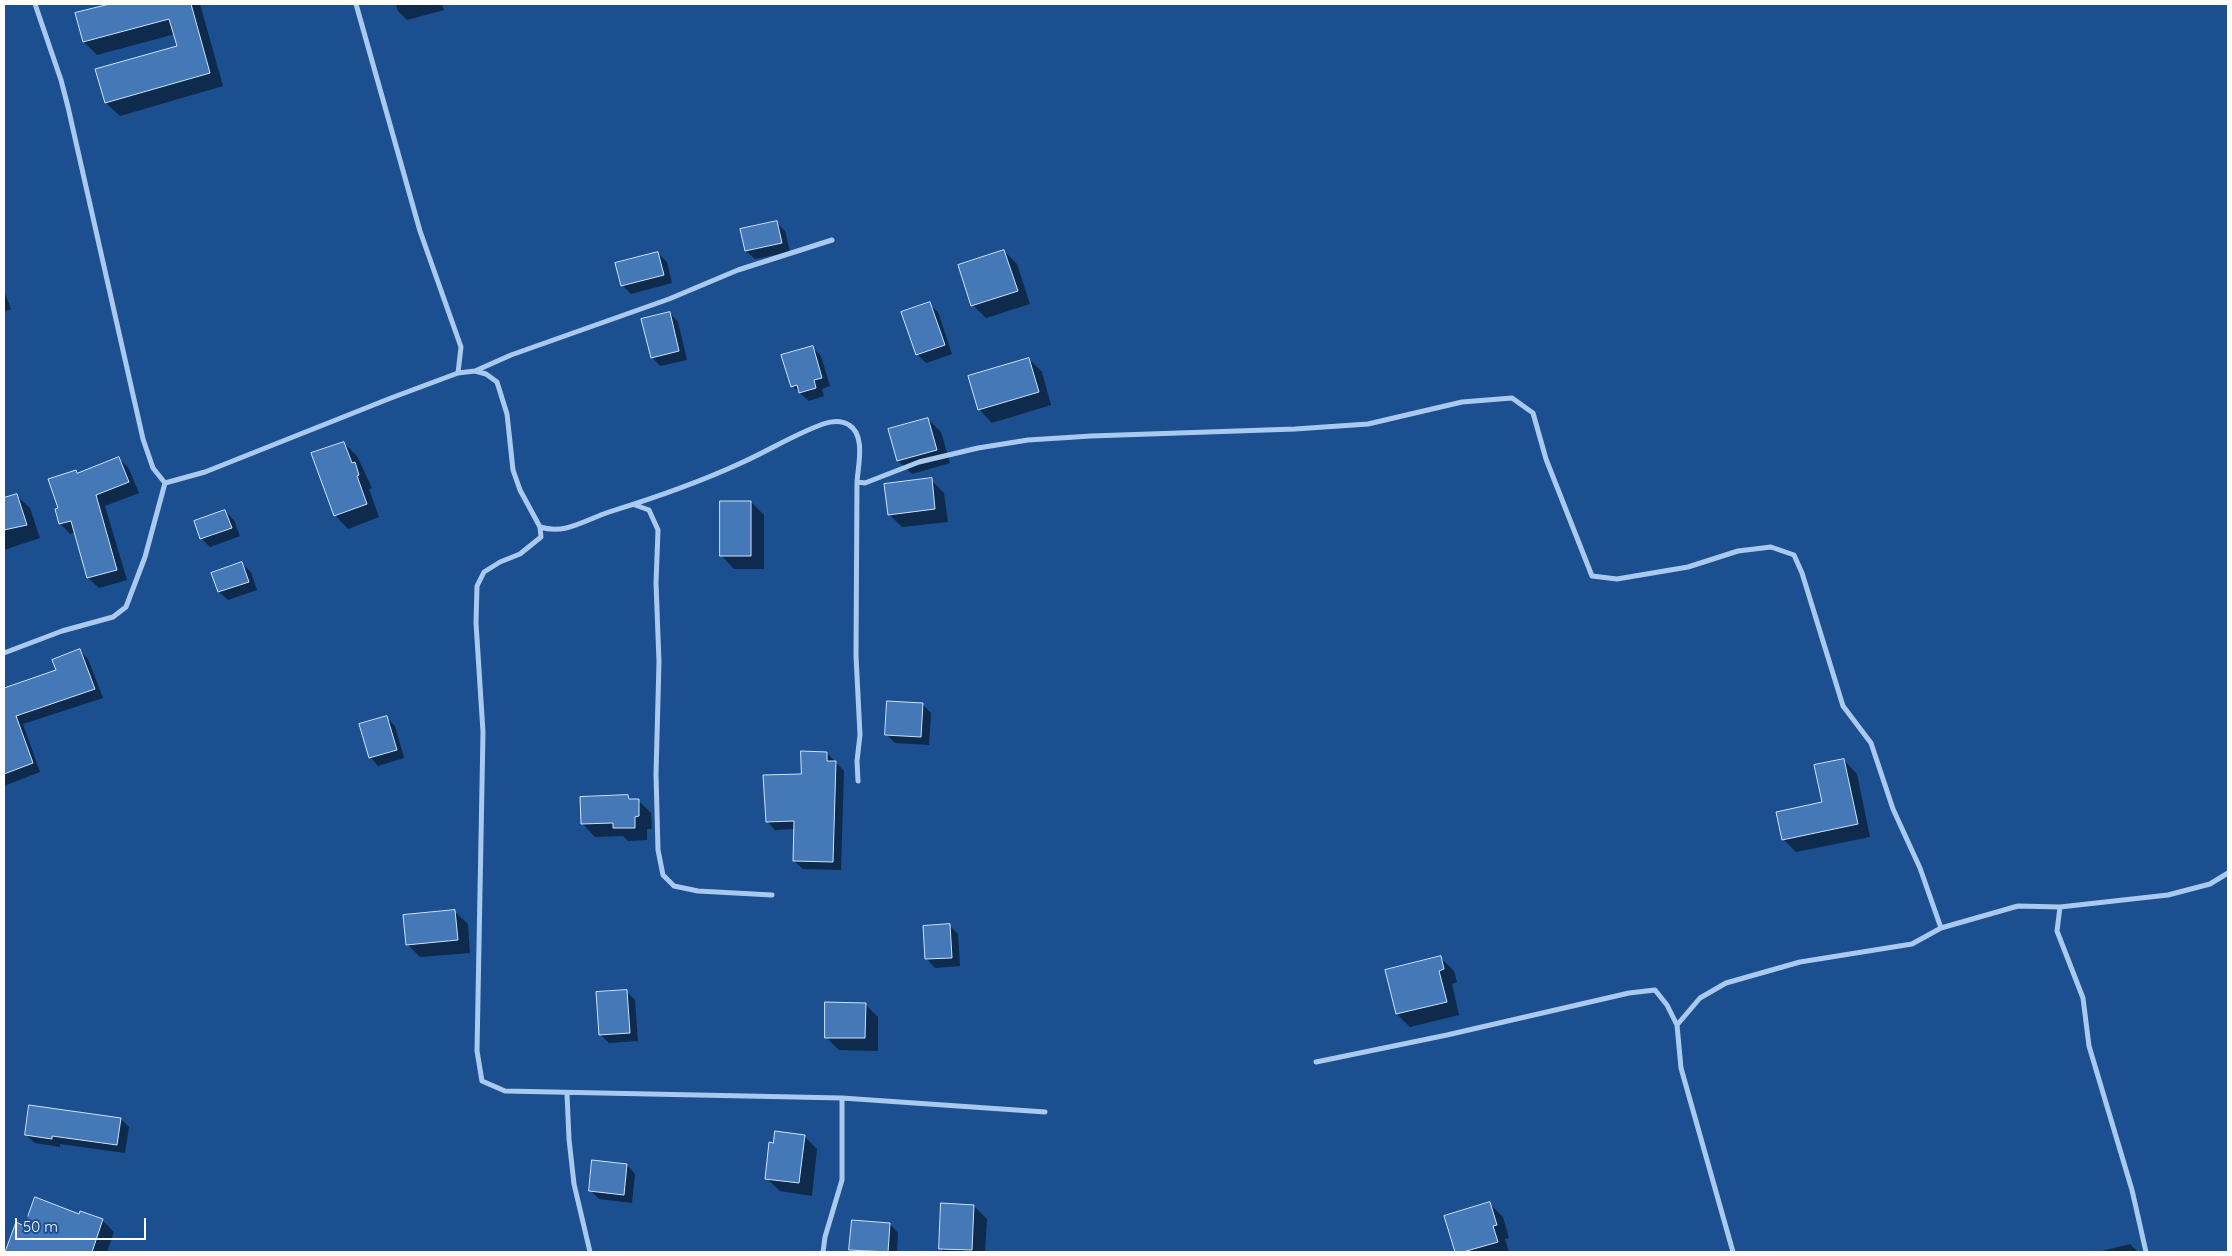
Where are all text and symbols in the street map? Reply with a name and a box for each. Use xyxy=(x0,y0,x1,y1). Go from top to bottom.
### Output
scale bar xyxy=(18,1208,149,1240)
text: 50 m xyxy=(23,1217,58,1236)

